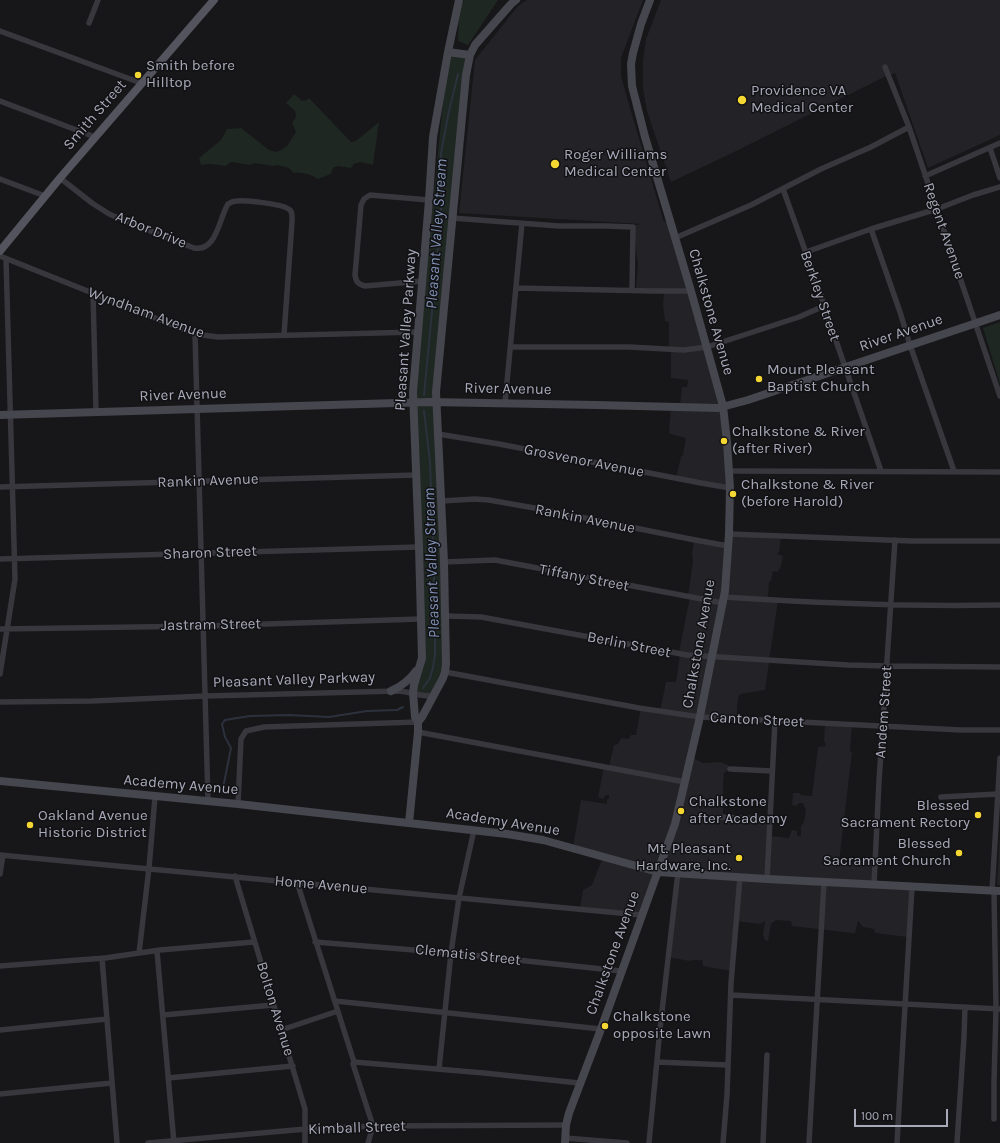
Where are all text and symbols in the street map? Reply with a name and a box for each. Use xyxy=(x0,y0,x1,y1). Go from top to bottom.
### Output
place label: Smith before Hilltop xyxy=(146,57,235,92)
marker: Smith before Hilltop xyxy=(133,70,143,80)
street label: Smith Street xyxy=(60,76,130,154)
place label: Providence VA Medical Center xyxy=(751,82,853,117)
marker: Providence VA Medical Center xyxy=(736,94,748,106)
place label: Roger Williams Medical Center xyxy=(564,146,667,181)
water label: Pleasant Valley Stream xyxy=(422,158,452,310)
marker: Roger Williams Medical Center xyxy=(549,158,561,170)
street label: Regent Avenue xyxy=(919,180,969,282)
street label: Arbor Drive xyxy=(113,208,189,252)
street label: Chalkstone Avenue xyxy=(684,247,738,377)
street label: Pleasant Valley Parkway xyxy=(391,248,421,412)
street label: Berkley Street xyxy=(796,248,844,344)
street label: Wyndham Avenue xyxy=(85,284,207,342)
street label: River Avenue xyxy=(857,310,945,356)
place label: Mount Pleasant Baptist Church xyxy=(767,361,875,396)
marker: Mount Pleasant Baptist Church xyxy=(754,374,764,384)
street label: River Avenue xyxy=(464,379,552,399)
street label: River Avenue xyxy=(139,384,227,406)
place label: Chalkstone & River (after River) xyxy=(732,423,865,458)
marker: Chalkstone & River (after River) xyxy=(719,436,729,446)
street label: Grosvenor Avenue xyxy=(522,441,646,481)
street label: Rankin Avenue xyxy=(157,470,259,492)
place label: Chalkstone & River (before Harold) xyxy=(741,476,874,511)
water label: Pleasant Valley Stream xyxy=(420,487,444,639)
marker: Chalkstone & River (before Harold) xyxy=(728,489,738,499)
street label: Rankin Avenue xyxy=(534,500,636,538)
street label: Sharon Street xyxy=(163,542,257,564)
street label: Tiffany Street xyxy=(537,560,631,596)
street label: Chalkstone Avenue xyxy=(679,578,719,710)
street label: Jastram Street xyxy=(161,615,261,635)
street label: Berlin Street xyxy=(586,628,672,662)
street label: Andem Street xyxy=(872,665,896,759)
street label: Pleasant Valley Parkway xyxy=(213,668,375,692)
street label: Canton Street xyxy=(710,709,804,731)
street label: Academy Avenue xyxy=(123,771,239,799)
place label: Chalkstone after Academy xyxy=(689,793,787,828)
place label: Blessed Sacrament Rectory xyxy=(840,797,970,832)
street label: Academy Avenue xyxy=(445,804,561,840)
marker: Chalkstone after Academy xyxy=(676,806,686,816)
place label: Oakland Avenue Historic District xyxy=(38,807,148,842)
marker: Blessed Sacrament Rectory xyxy=(973,810,983,820)
marker: Oakland Avenue Historic District xyxy=(25,820,35,830)
place label: Blessed Sacrament Church xyxy=(823,835,951,870)
place label: Mt. Pleasant Hardware, Inc. xyxy=(636,840,731,875)
marker: Blessed Sacrament Church xyxy=(954,848,964,858)
marker: Mt. Pleasant Hardware, Inc. xyxy=(734,853,744,863)
street label: Home Avenue xyxy=(274,872,368,898)
street label: Chalkstone Avenue xyxy=(582,889,644,1017)
street label: Clematis Street xyxy=(414,941,522,969)
street label: Bolton Avenue xyxy=(252,960,298,1058)
place label: Chalkstone opposite Lawn xyxy=(613,1008,711,1043)
marker: Chalkstone opposite Lawn xyxy=(600,1021,610,1031)
scale bar xyxy=(856,1101,950,1127)
text: 100 m xyxy=(861,1109,893,1123)
street label: Kimball Street xyxy=(308,1117,406,1139)

